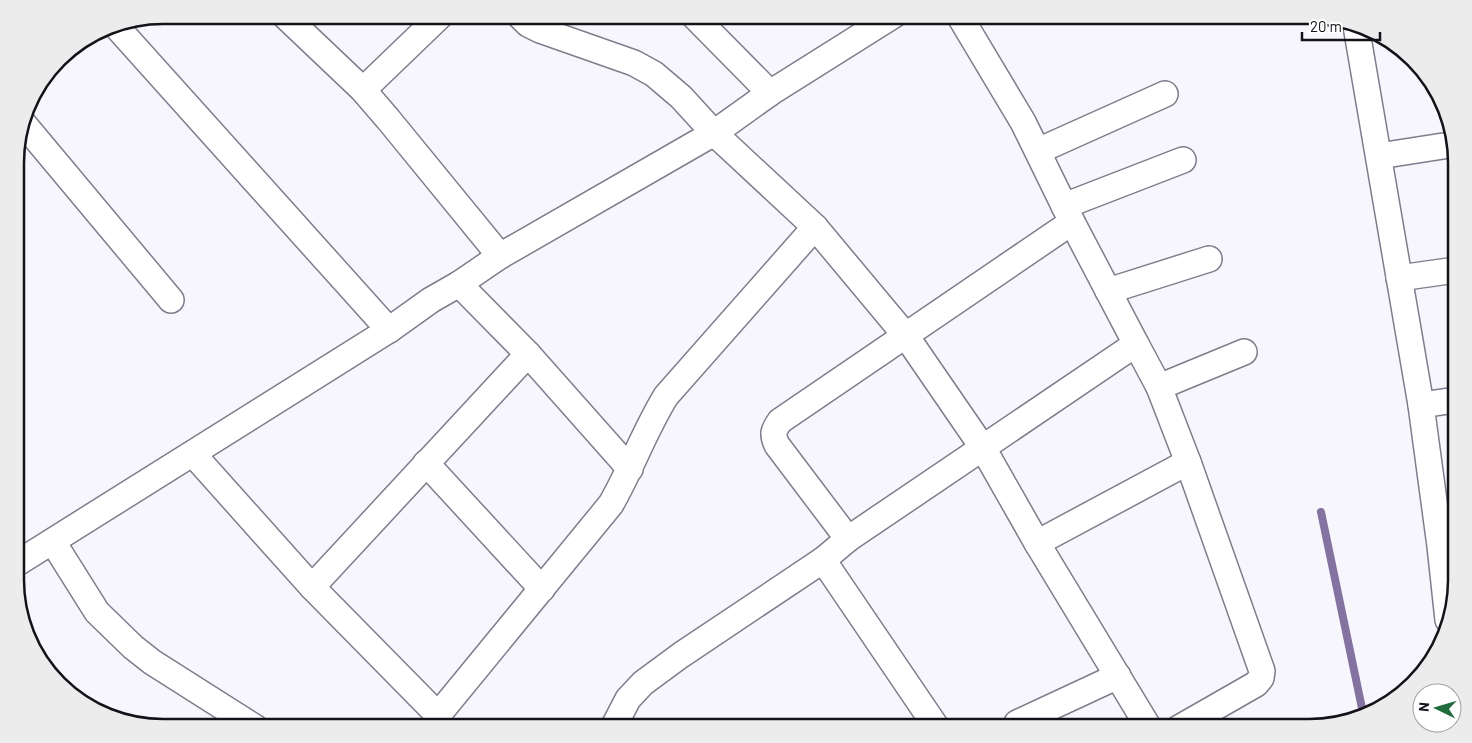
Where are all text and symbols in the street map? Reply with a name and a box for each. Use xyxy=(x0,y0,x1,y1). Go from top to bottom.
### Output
scale bar xyxy=(1302,10,1380,42)
text: 20 m xyxy=(1310,17,1342,35)
north arrow xyxy=(1412,683,1462,733)
text: N xyxy=(1415,701,1432,712)

